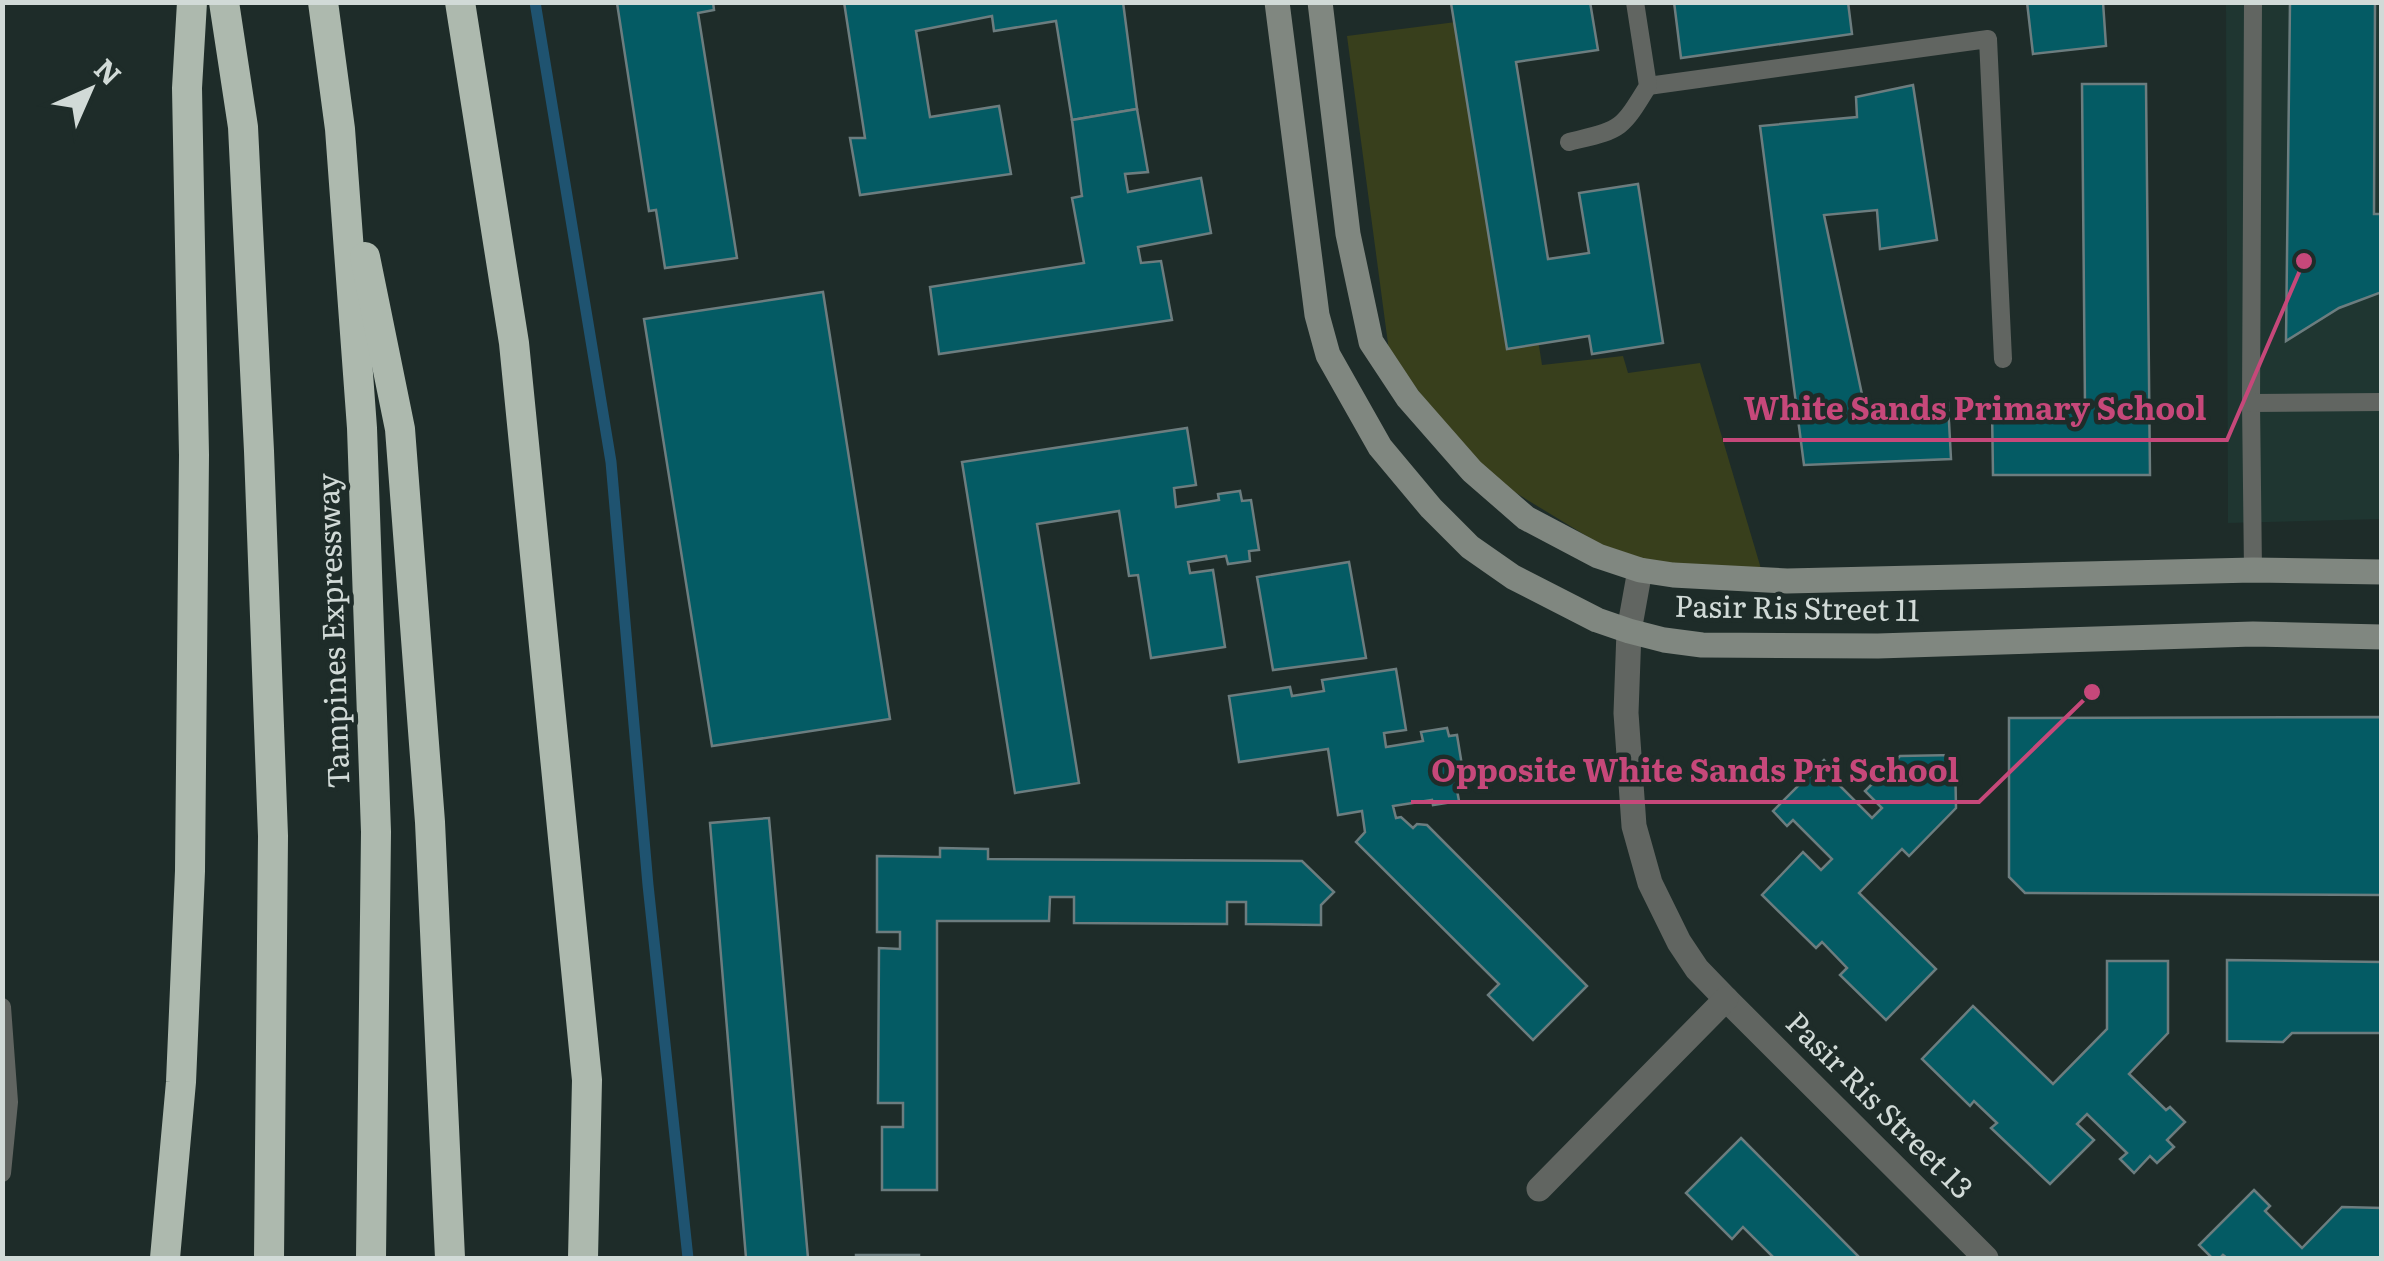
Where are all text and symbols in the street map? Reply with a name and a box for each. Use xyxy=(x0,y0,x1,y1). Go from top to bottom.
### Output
north arrow xyxy=(40,40,140,140)
text: N xyxy=(86,48,132,94)
callout: White Sands Primary School xyxy=(1723,378,2227,440)
text: White Sands Primary School xyxy=(1743,382,2207,430)
street label: Tampines Expressway xyxy=(303,472,358,789)
street label: Pasir Ris Street 11 xyxy=(1674,582,1920,630)
callout: Opposite White Sands Pri School xyxy=(1411,740,1979,802)
text: Opposite White Sands Pri School xyxy=(1431,744,1959,792)
street label: Pasir Ris Street 13 xyxy=(1777,1000,1985,1208)

